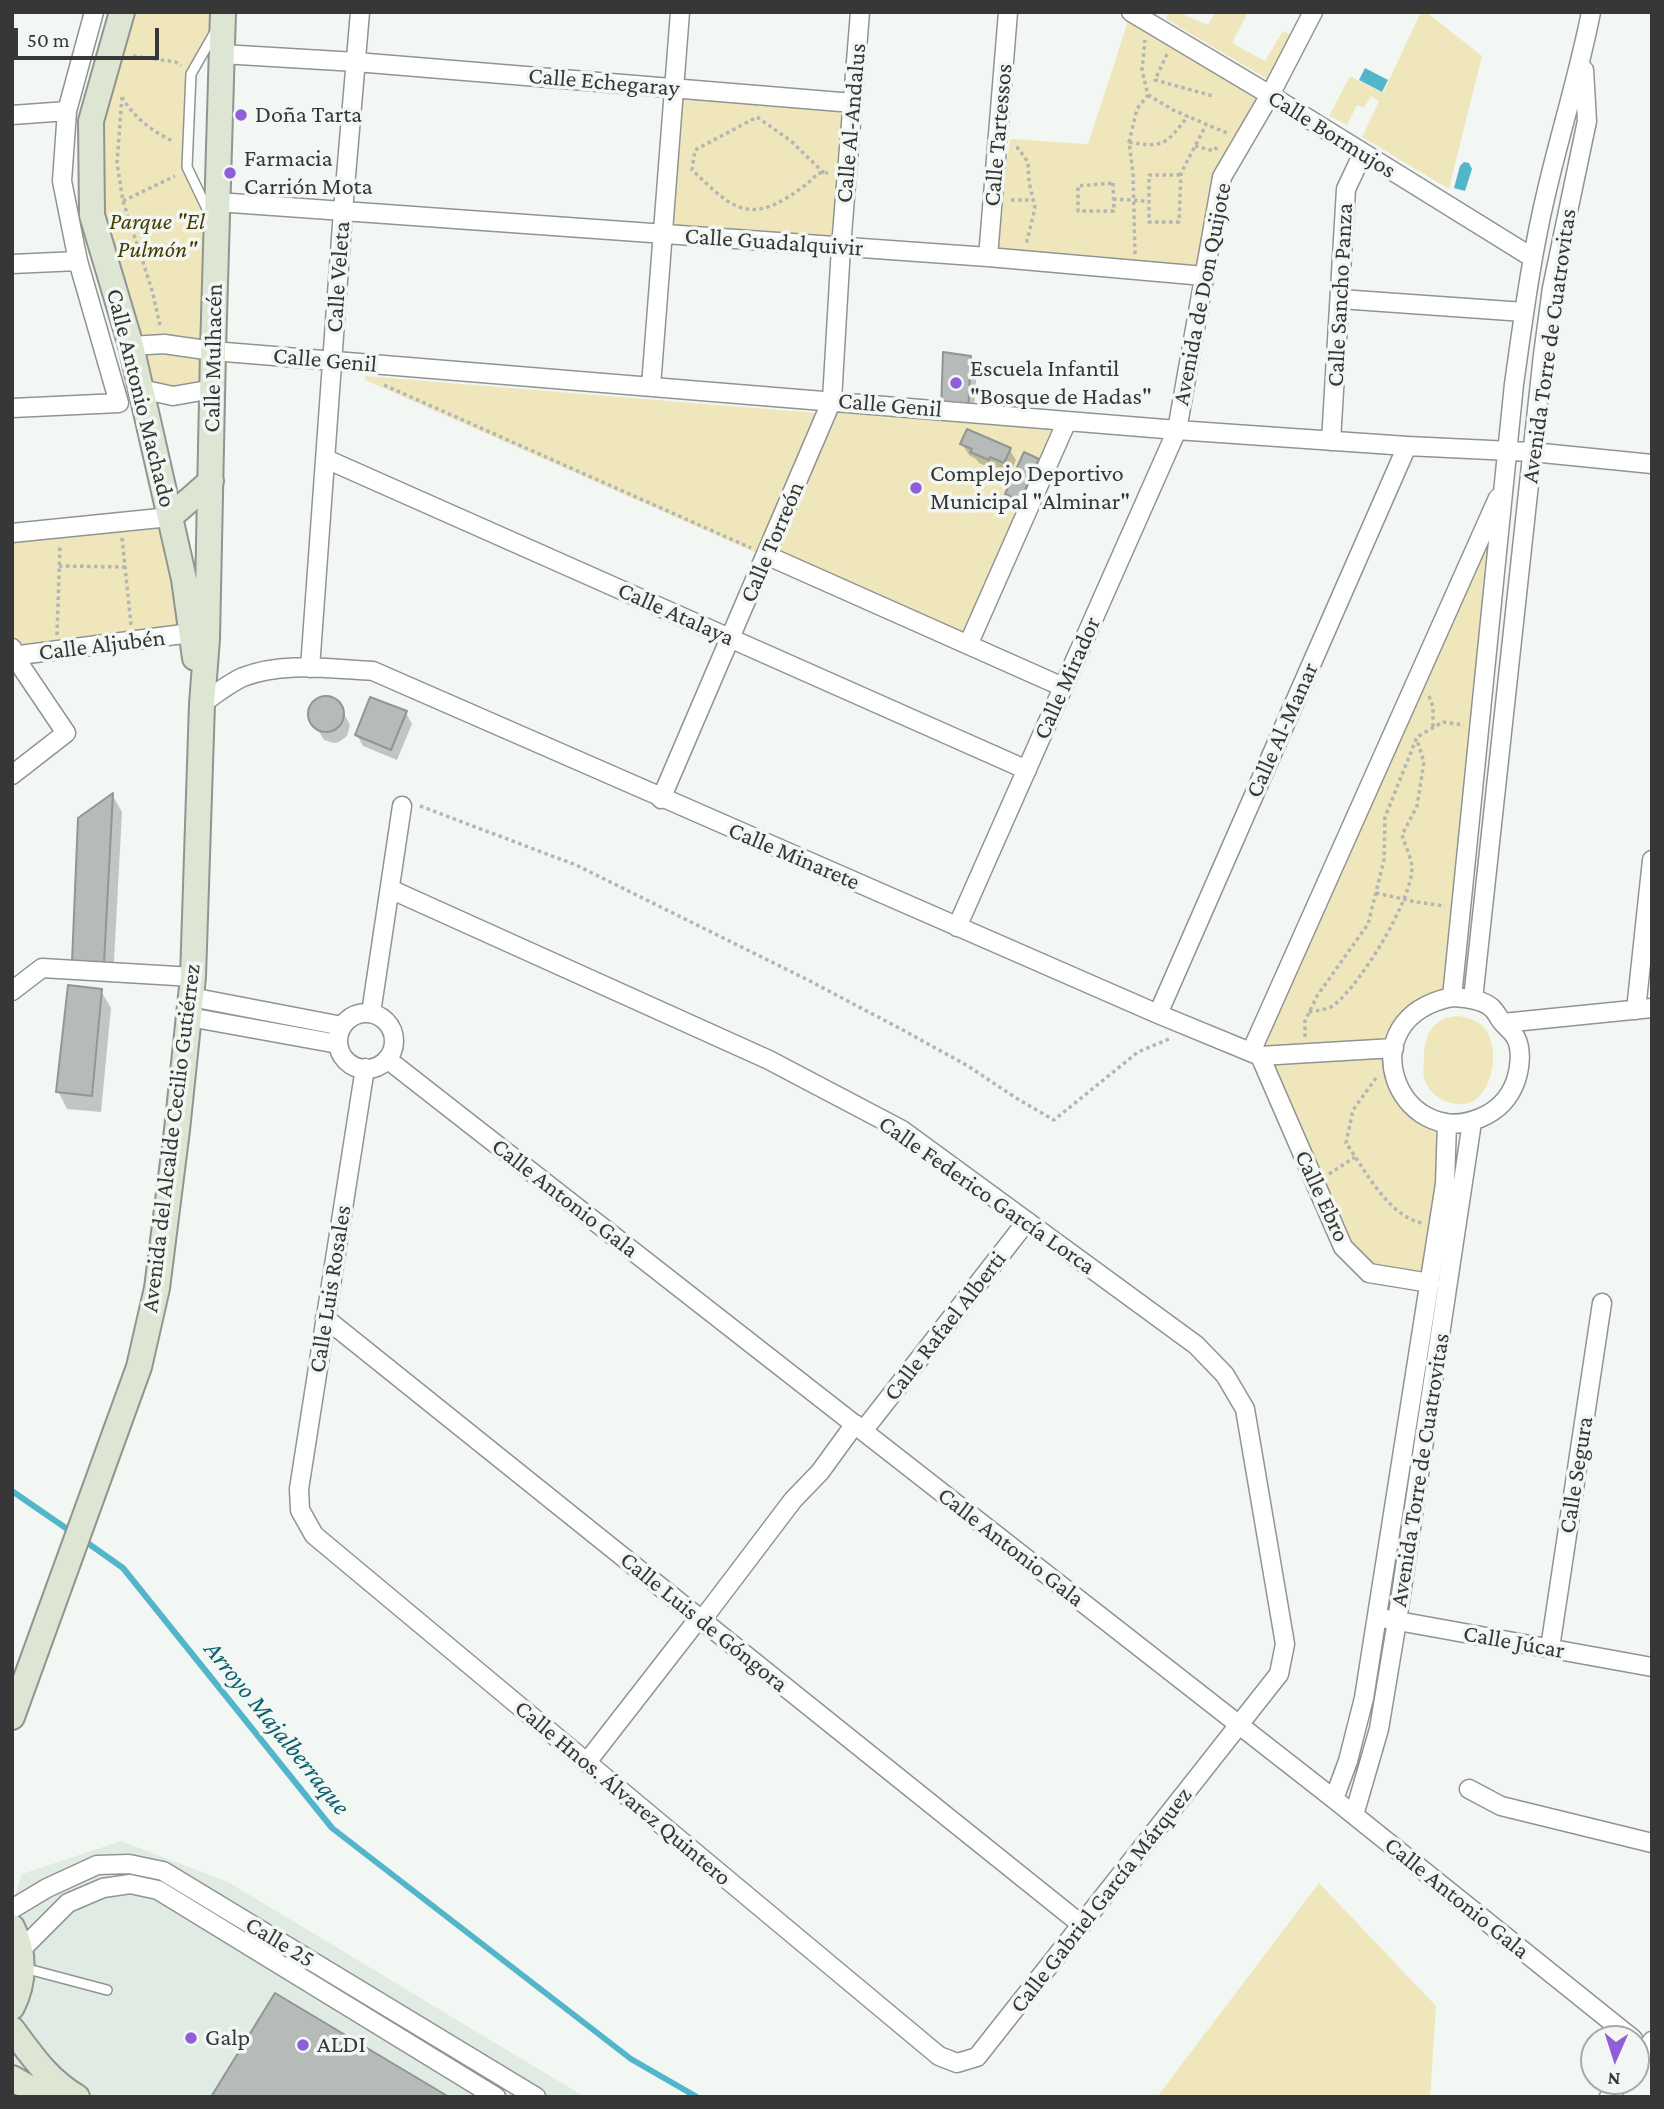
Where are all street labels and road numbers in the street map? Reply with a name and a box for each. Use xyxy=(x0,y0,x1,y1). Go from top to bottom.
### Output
street label: Calle Al-Andalus xyxy=(830,42,872,204)
street label: Calle Echegaray xyxy=(527,61,681,103)
street label: Calle Tartessos xyxy=(977,62,1019,208)
street label: Calle Bormujos xyxy=(1263,83,1401,185)
street label: Avenida de Don Quijote xyxy=(1166,180,1238,408)
street label: Calle Sancho Panza xyxy=(1321,202,1359,388)
street label: Avenida Torre de Cuatrovitas xyxy=(1515,207,1583,485)
street label: Calle Veleta xyxy=(320,220,356,334)
street label: Calle Guadalquivir xyxy=(684,221,864,263)
street label: Calle Mulhacén xyxy=(197,283,229,433)
street label: Calle Antonio Machado xyxy=(100,286,182,510)
street label: Calle Genil xyxy=(272,341,378,379)
street label: Calle Genil xyxy=(837,386,943,424)
street label: Calle Torreón xyxy=(734,477,810,607)
street label: Calle Atalaya xyxy=(613,576,739,652)
street label: Calle Mirador xyxy=(1027,612,1107,744)
street label: Calle Aljubén xyxy=(37,623,167,667)
street label: Calle Al-Manar xyxy=(1239,658,1325,802)
street label: Calle Minarete xyxy=(724,815,864,897)
street label: Avenida del Alcalde Cecilio Gutiérrez xyxy=(135,962,207,1314)
street label: Calle Federico García Lorca xyxy=(873,1109,1101,1281)
street label: Calle Antonio Gala xyxy=(486,1132,644,1264)
street label: Calle Ebro xyxy=(1288,1146,1356,1246)
street label: Calle Luis Rosales xyxy=(303,1203,357,1375)
street label: Calle Rafael Alberti xyxy=(878,1245,1012,1407)
street label: Avenida Torre de Cuatrovitas xyxy=(1384,1331,1456,1609)
street label: Calle Segura xyxy=(1553,1414,1599,1536)
street label: Calle Antonio Gala xyxy=(932,1481,1090,1613)
street label: Calle Luis de Góngora xyxy=(614,1545,794,1699)
street label: Calle Júcar xyxy=(1461,1619,1567,1665)
street label: Calle Hnos. Álvarez Quintero xyxy=(509,1694,737,1892)
street label: Calle Gabriel García Márquez xyxy=(1004,1781,1198,2019)
street label: Calle Antonio Gala xyxy=(1379,1831,1535,1965)
street label: Calle 25 xyxy=(240,1910,320,1974)

